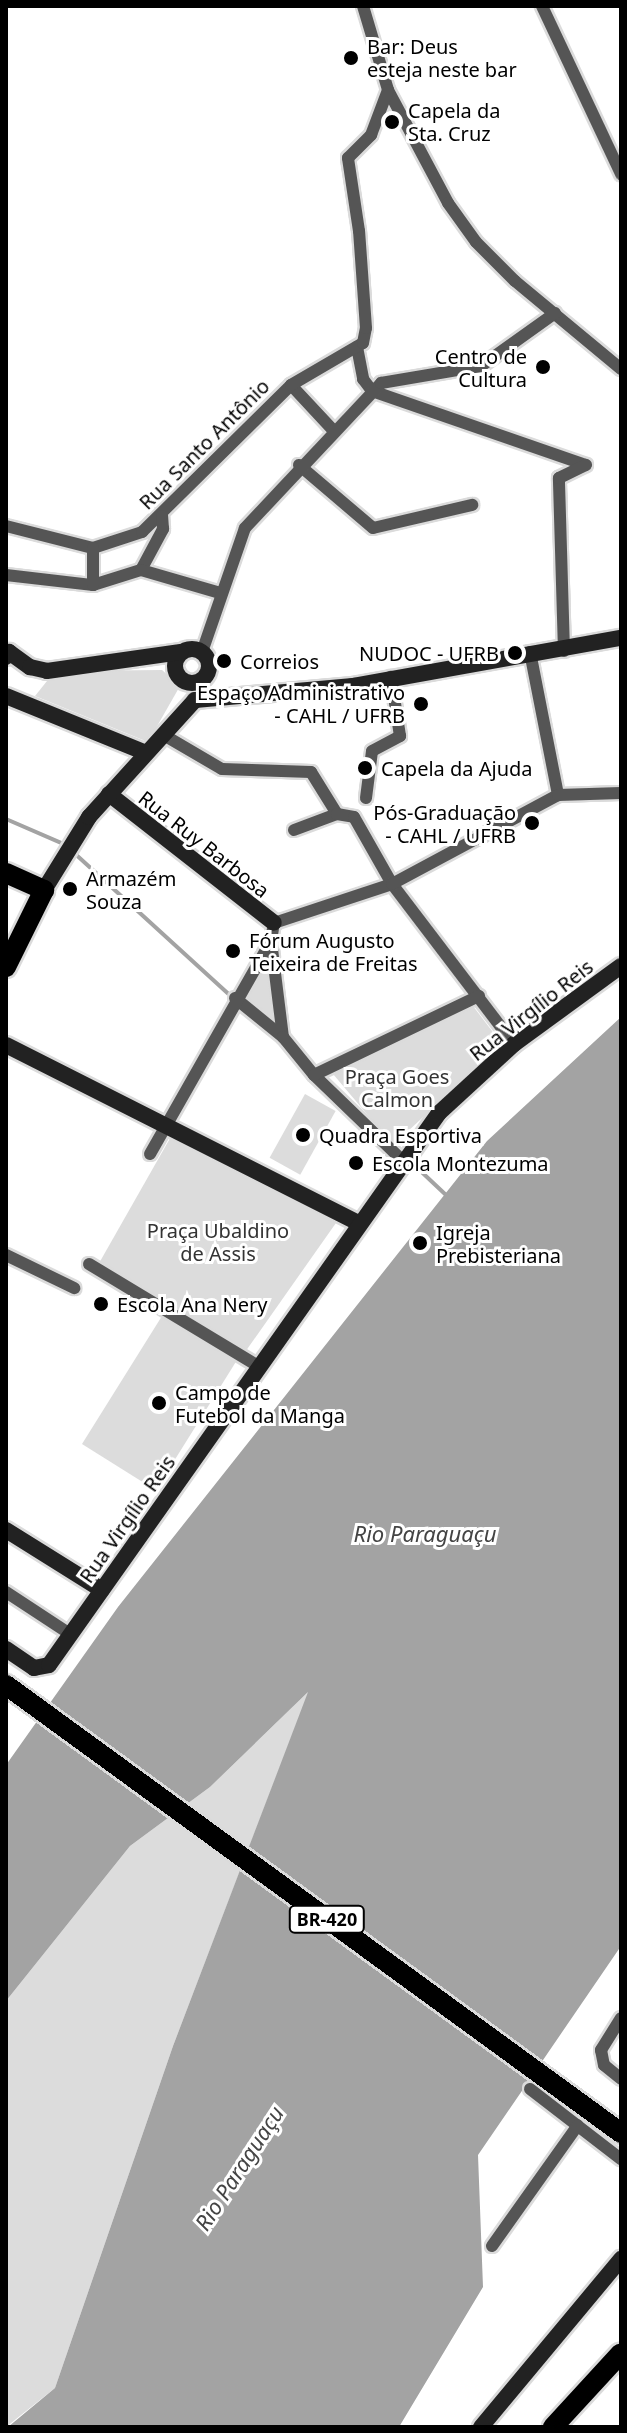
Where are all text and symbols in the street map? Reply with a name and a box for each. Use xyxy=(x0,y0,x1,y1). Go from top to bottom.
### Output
place label: Bar: Deus esteja neste bar xyxy=(367,34,517,81)
marker: Bar: Deus esteja neste bar xyxy=(342,49,360,67)
place label: Capela da Sta. Cruz xyxy=(408,98,501,145)
marker: Capela da Sta. Cruz xyxy=(383,113,401,131)
place label: Centro de Cultura xyxy=(435,344,527,391)
marker: Centro de Cultura xyxy=(534,358,552,376)
street label: Rua Santo Antônio xyxy=(134,374,274,514)
place label: NUDOC - UFRB xyxy=(359,641,499,665)
marker: NUDOC - UFRB xyxy=(506,644,524,662)
place label: Correios xyxy=(240,649,319,673)
marker: Correios xyxy=(215,652,233,670)
place label: Espaço Administrativo - CAHL / UFRB xyxy=(197,680,405,727)
marker: Espaço Administrativo - CAHL / UFRB xyxy=(412,695,430,713)
place label: Capela da Ajuda xyxy=(381,756,533,780)
marker: Capela da Ajuda xyxy=(356,759,374,777)
street label: Rua Ruy Barbosa xyxy=(134,786,274,902)
place label: Pós-Graduação - CAHL / UFRB xyxy=(373,800,516,847)
marker: Pós-Graduação - CAHL / UFRB xyxy=(523,814,541,832)
place label: Armazém Souza xyxy=(86,866,176,913)
marker: Armazém Souza xyxy=(61,880,79,898)
place label: Fórum Augusto Teixeira de Freitas xyxy=(249,928,418,975)
marker: Fórum Augusto Teixeira de Freitas xyxy=(224,942,242,960)
street label: Rua Virgílio Reis xyxy=(465,954,597,1066)
park label: Praça Goes Calmon xyxy=(345,1064,449,1111)
place label: Quadra Esportiva xyxy=(319,1123,482,1147)
marker: Quadra Esportiva xyxy=(294,1126,312,1144)
place label: Escola Montezuma xyxy=(372,1151,549,1175)
marker: Escola Montezuma xyxy=(347,1154,365,1172)
park label: Praça Ubaldino de Assis xyxy=(147,1218,289,1265)
place label: Igreja Prebisteriana xyxy=(436,1220,561,1267)
marker: Igreja Prebisteriana xyxy=(411,1234,429,1252)
place label: Escola Ana Nery xyxy=(117,1292,267,1316)
marker: Escola Ana Nery xyxy=(92,1295,110,1313)
place label: Campo de Futebol da Manga xyxy=(175,1380,345,1427)
marker: Campo de Futebol da Manga xyxy=(150,1394,168,1412)
street label: Rua Virgílio Reis xyxy=(74,1451,180,1587)
water label: Rio Paraguaçu xyxy=(354,1521,496,1547)
road number: BR-420 xyxy=(287,1905,367,1933)
water label: Rio Paraguaçu xyxy=(189,2101,289,2235)

